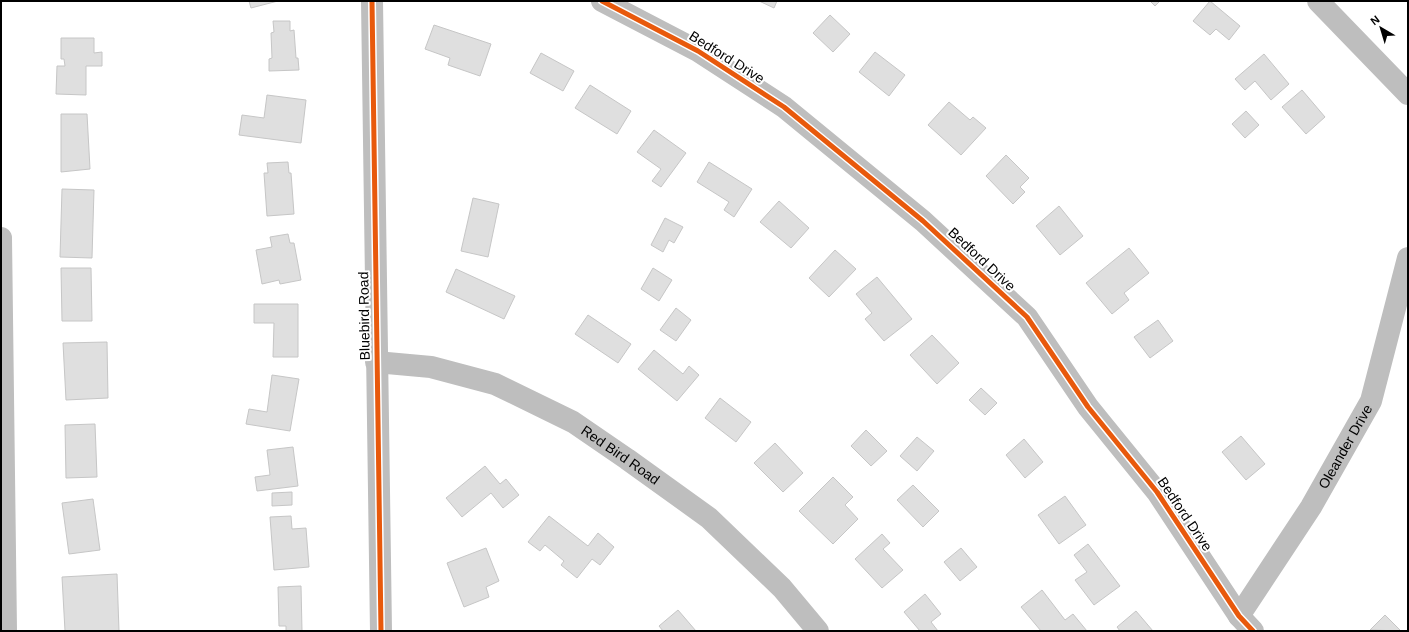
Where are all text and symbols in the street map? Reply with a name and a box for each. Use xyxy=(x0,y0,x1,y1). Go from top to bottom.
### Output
north arrow xyxy=(1361,8,1401,48)
text: N xyxy=(1368,13,1382,27)
street label: Bedford Drive xyxy=(686,28,768,87)
street label: Bedford Drive xyxy=(945,224,1019,294)
street label: Bluebird Road xyxy=(355,271,373,361)
street label: Oleander Drive xyxy=(1315,401,1375,492)
street label: Red Bird Road xyxy=(578,422,663,488)
street label: Bedford Drive xyxy=(1154,474,1216,554)

